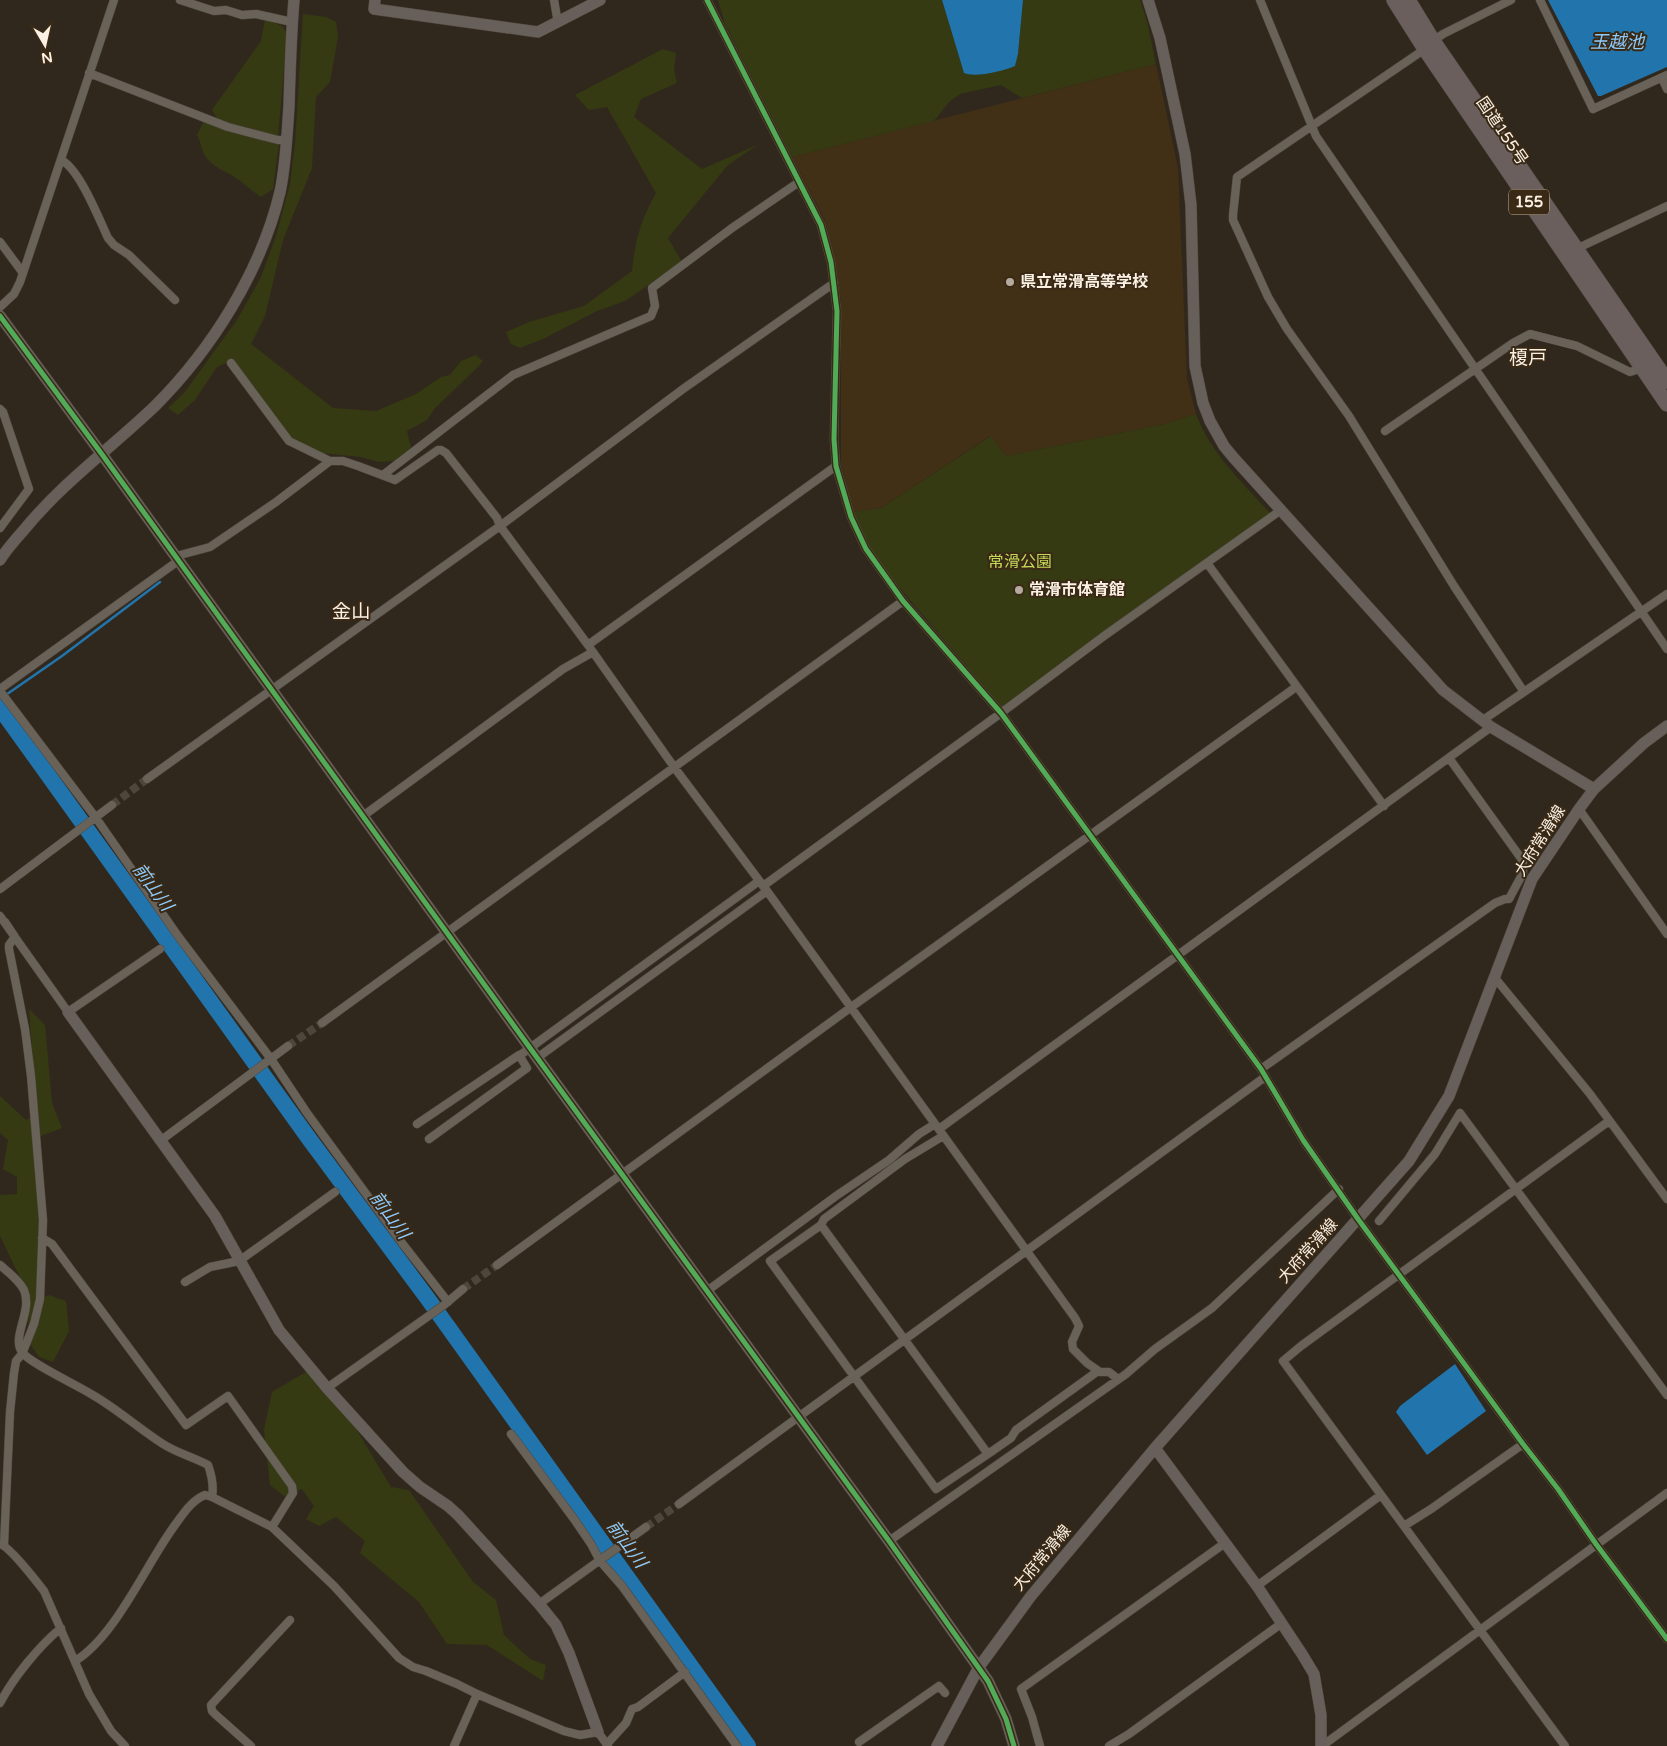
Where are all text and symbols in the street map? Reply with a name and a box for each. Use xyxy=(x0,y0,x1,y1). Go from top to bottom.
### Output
north arrow xyxy=(20,20,70,70)
water label: 玉越池 xyxy=(1590,31,1646,53)
text: N xyxy=(40,48,54,67)
street label: 国道155号 xyxy=(1472,93,1532,169)
road number: 155 xyxy=(1509,190,1549,214)
place label: 県立常滑高等学校 xyxy=(1020,272,1148,292)
marker: 県立常滑高等学校 xyxy=(1004,276,1016,288)
district label: 榎戸 xyxy=(1509,347,1547,369)
park label: 常滑公園 xyxy=(988,552,1052,572)
place label: 常滑市体育館 xyxy=(1029,580,1125,600)
marker: 常滑市体育館 xyxy=(1013,584,1025,596)
district label: 金山 xyxy=(332,601,370,623)
street label: 大府常滑線 xyxy=(1510,802,1570,880)
water label: 前山川 xyxy=(128,859,179,917)
water label: 前山川 xyxy=(365,1187,416,1245)
street label: 大府常滑線 xyxy=(1274,1215,1342,1287)
water label: 前山川 xyxy=(602,1516,653,1574)
street label: 大府常滑線 xyxy=(1009,1521,1075,1595)

